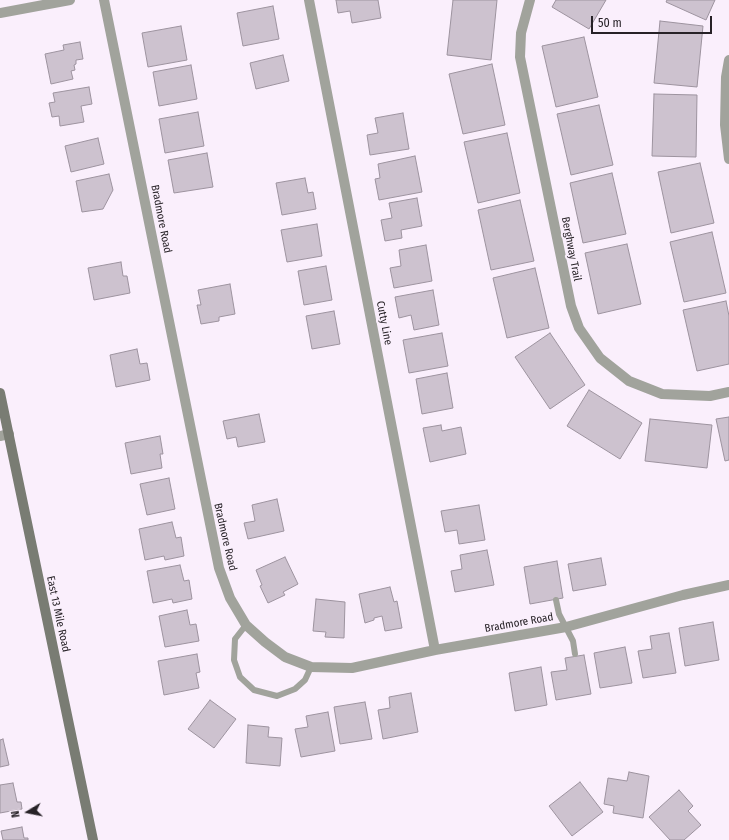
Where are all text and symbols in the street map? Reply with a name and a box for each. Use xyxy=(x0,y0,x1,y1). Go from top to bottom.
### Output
scale bar xyxy=(593,8,714,34)
text: 50 m xyxy=(598,16,622,30)
street label: Bradmore Road xyxy=(148,184,174,254)
street label: Berghway Trail xyxy=(558,216,584,282)
street label: Cutty Line xyxy=(373,300,395,346)
street label: Bradmore Road xyxy=(211,502,239,572)
street label: East 13 Mile Road xyxy=(44,575,72,653)
street label: Bradmore Road xyxy=(484,610,554,636)
north arrow xyxy=(8,792,48,832)
text: N xyxy=(9,810,23,819)

